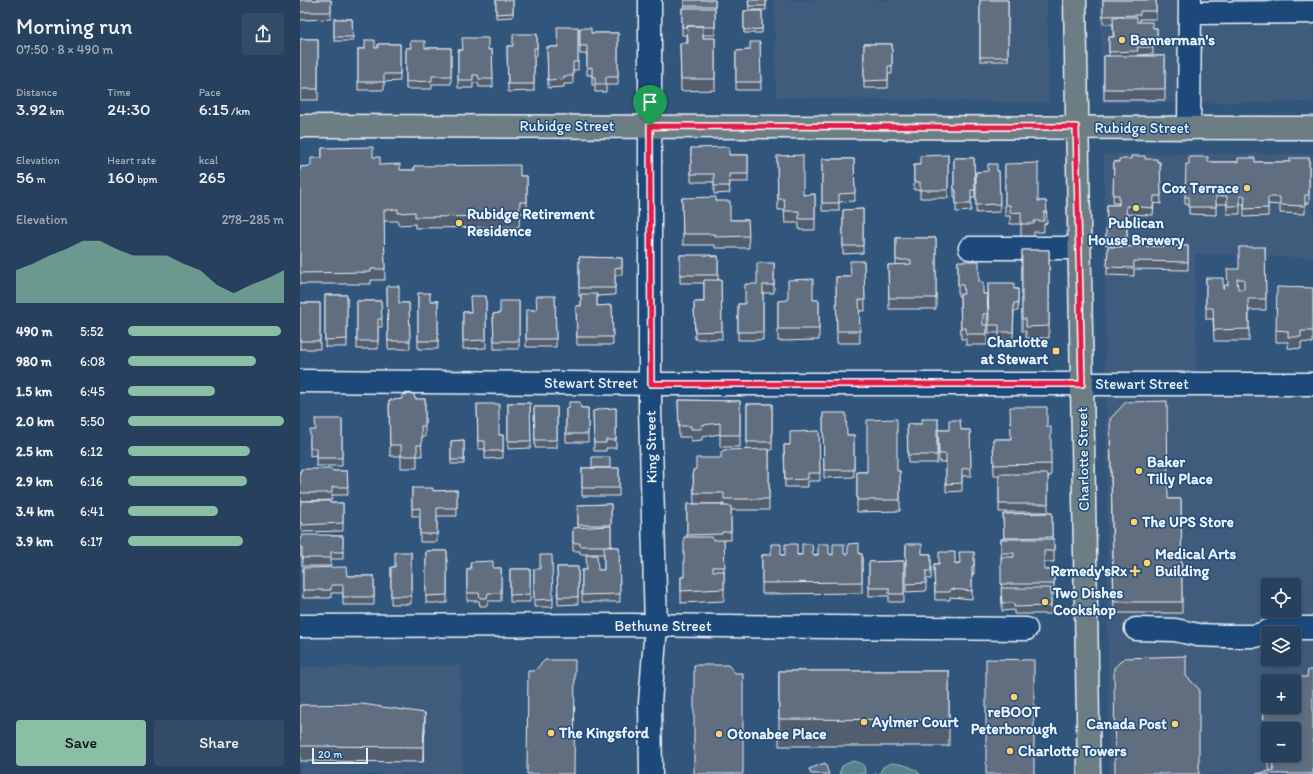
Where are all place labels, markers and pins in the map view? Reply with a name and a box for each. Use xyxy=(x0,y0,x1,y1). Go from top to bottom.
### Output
place label: Bannerman's xyxy=(1130,31,1215,49)
marker: Bannerman's xyxy=(1117,35,1127,45)
pin xyxy=(633,85,667,126)
place label: Cox Terrace xyxy=(1162,179,1239,197)
marker: Cox Terrace xyxy=(1242,183,1252,193)
marker: Publican House Brewery xyxy=(1131,203,1141,213)
place label: Rubidge Retirement Residence xyxy=(467,205,595,240)
place label: Publican House Brewery xyxy=(1088,214,1185,250)
marker: Rubidge Retirement Residence xyxy=(454,218,464,228)
place label: Charlotte at Stewart xyxy=(981,333,1048,368)
marker: Charlotte at Stewart xyxy=(1051,346,1061,356)
place label: Baker Tilly Place xyxy=(1146,453,1213,489)
marker: Baker Tilly Place xyxy=(1134,466,1144,476)
place label: The UPS Store xyxy=(1141,513,1234,531)
marker: The UPS Store xyxy=(1129,517,1139,527)
place label: Medical Arts Building xyxy=(1155,545,1236,581)
marker: Medical Arts Building xyxy=(1142,558,1152,568)
place label: Remedy'sRx xyxy=(1050,562,1128,581)
marker: Remedy'sRx xyxy=(1130,566,1140,576)
place label: Two Dishes Cookshop xyxy=(1052,584,1123,620)
marker: Two Dishes Cookshop xyxy=(1040,597,1050,607)
marker: reBOOT Peterborough xyxy=(1009,692,1019,702)
place label: reBOOT Peterborough xyxy=(971,703,1058,739)
place label: Aylmer Court xyxy=(871,713,959,732)
place label: Canada Post xyxy=(1086,715,1167,733)
marker: Aylmer Court xyxy=(859,717,869,727)
marker: Canada Post xyxy=(1170,719,1180,729)
place label: The Kingsford xyxy=(558,724,650,743)
place label: Otonabee Place xyxy=(727,725,826,743)
marker: The Kingsford xyxy=(546,728,556,738)
marker: Otonabee Place xyxy=(714,729,724,739)
place label: Charlotte Towers xyxy=(1018,742,1127,760)
marker: Charlotte Towers xyxy=(1005,746,1015,756)

